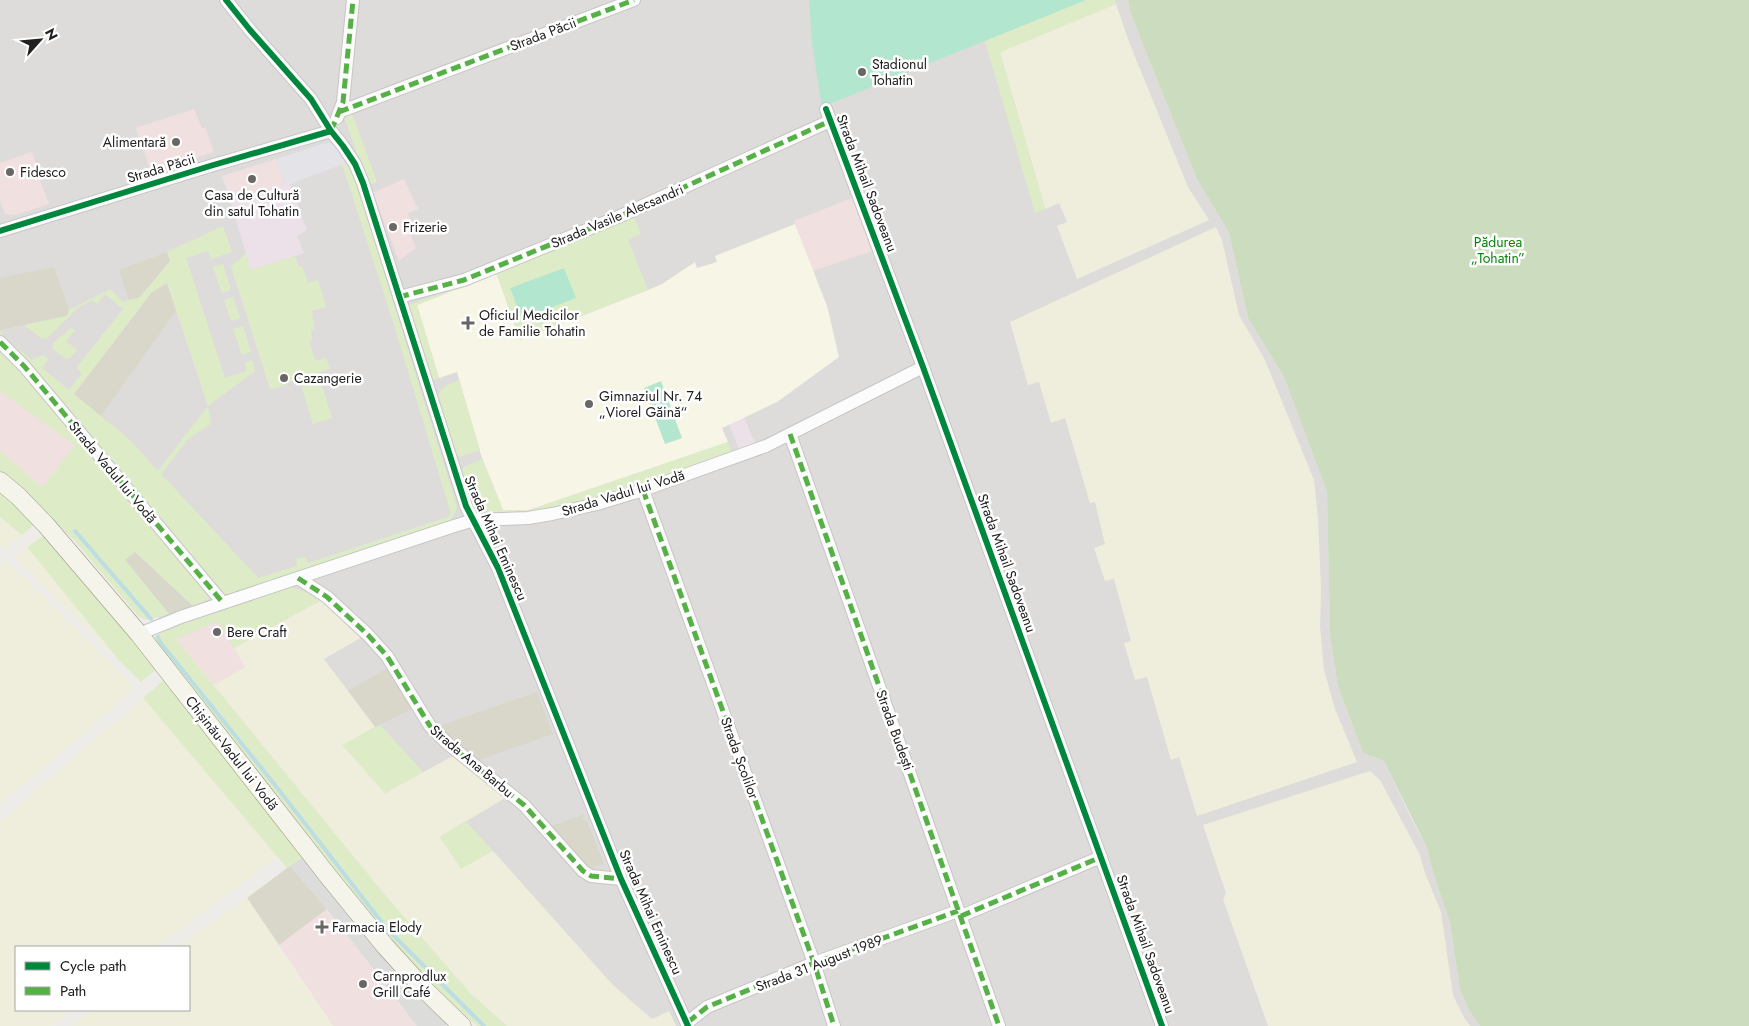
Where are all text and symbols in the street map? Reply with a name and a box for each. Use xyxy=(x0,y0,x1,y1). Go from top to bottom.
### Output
street label: Strada Păcii xyxy=(507,12,579,56)
north arrow xyxy=(15,15,65,65)
text: N xyxy=(40,25,63,44)
place label: Stadionul Tohatin xyxy=(872,54,927,90)
marker: Stadionul Tohatin xyxy=(856,66,868,78)
street label: Strada Mihail Sadoveanu xyxy=(831,111,903,255)
place label: Alimentară xyxy=(103,132,166,152)
marker: Alimentară xyxy=(170,136,182,148)
street label: Strada Păcii xyxy=(125,148,197,188)
place label: Fidesco xyxy=(20,162,66,182)
marker: Fidesco xyxy=(4,166,16,178)
marker: Casa de Cultură din satul Tohatin xyxy=(246,173,258,185)
street label: Strada Vasile Alecsandri xyxy=(548,179,686,253)
place label: Casa de Cultură din satul Tohatin xyxy=(205,185,299,221)
place label: Frizerie xyxy=(403,217,447,237)
marker: Frizerie xyxy=(387,221,399,233)
park label: Pădurea „Tohatin” xyxy=(1471,232,1525,268)
place label: Oficiul Medicilor de Familie Tohatin xyxy=(479,305,586,341)
marker: Oficiul Medicilor de Familie Tohatin xyxy=(461,316,475,330)
place label: Cazangerie xyxy=(294,368,362,388)
marker: Cazangerie xyxy=(278,372,290,384)
place label: Gimnaziul Nr. 74 „Viorel Găină“ xyxy=(599,386,702,422)
marker: Gimnaziul Nr. 74 „Viorel Găină“ xyxy=(583,398,595,410)
street label: Strada Vadul lui Vodă xyxy=(64,417,162,527)
street label: Strada Vadul lui Vodă xyxy=(559,465,687,521)
street label: Strada Mihai Eminescu xyxy=(459,472,533,604)
street label: Strada Mihail Sadoveanu xyxy=(973,491,1041,635)
place label: Bere Craft xyxy=(227,622,287,642)
marker: Bere Craft xyxy=(211,626,223,638)
street label: Strada Budești xyxy=(870,687,919,773)
street label: Chișinău-Vadul lui Vodă xyxy=(180,691,283,815)
street label: Strada Școlilor xyxy=(715,714,764,802)
street label: Strada Ana Barbu xyxy=(426,720,518,802)
street label: Strada Mihai Eminescu xyxy=(614,846,688,978)
street label: Strada Mihail Sadoveanu xyxy=(1112,872,1180,1016)
place label: Farmacia Elody xyxy=(332,917,423,937)
marker: Farmacia Elody xyxy=(316,921,328,933)
street label: Strada 31 August 1989 xyxy=(753,930,885,996)
legend xyxy=(15,946,190,1011)
text: Cycle path xyxy=(60,955,127,977)
place label: Carnprodlux Grill Café xyxy=(373,966,446,1002)
marker: Carnprodlux Grill Café xyxy=(357,978,369,990)
text: Path xyxy=(60,980,86,1002)

